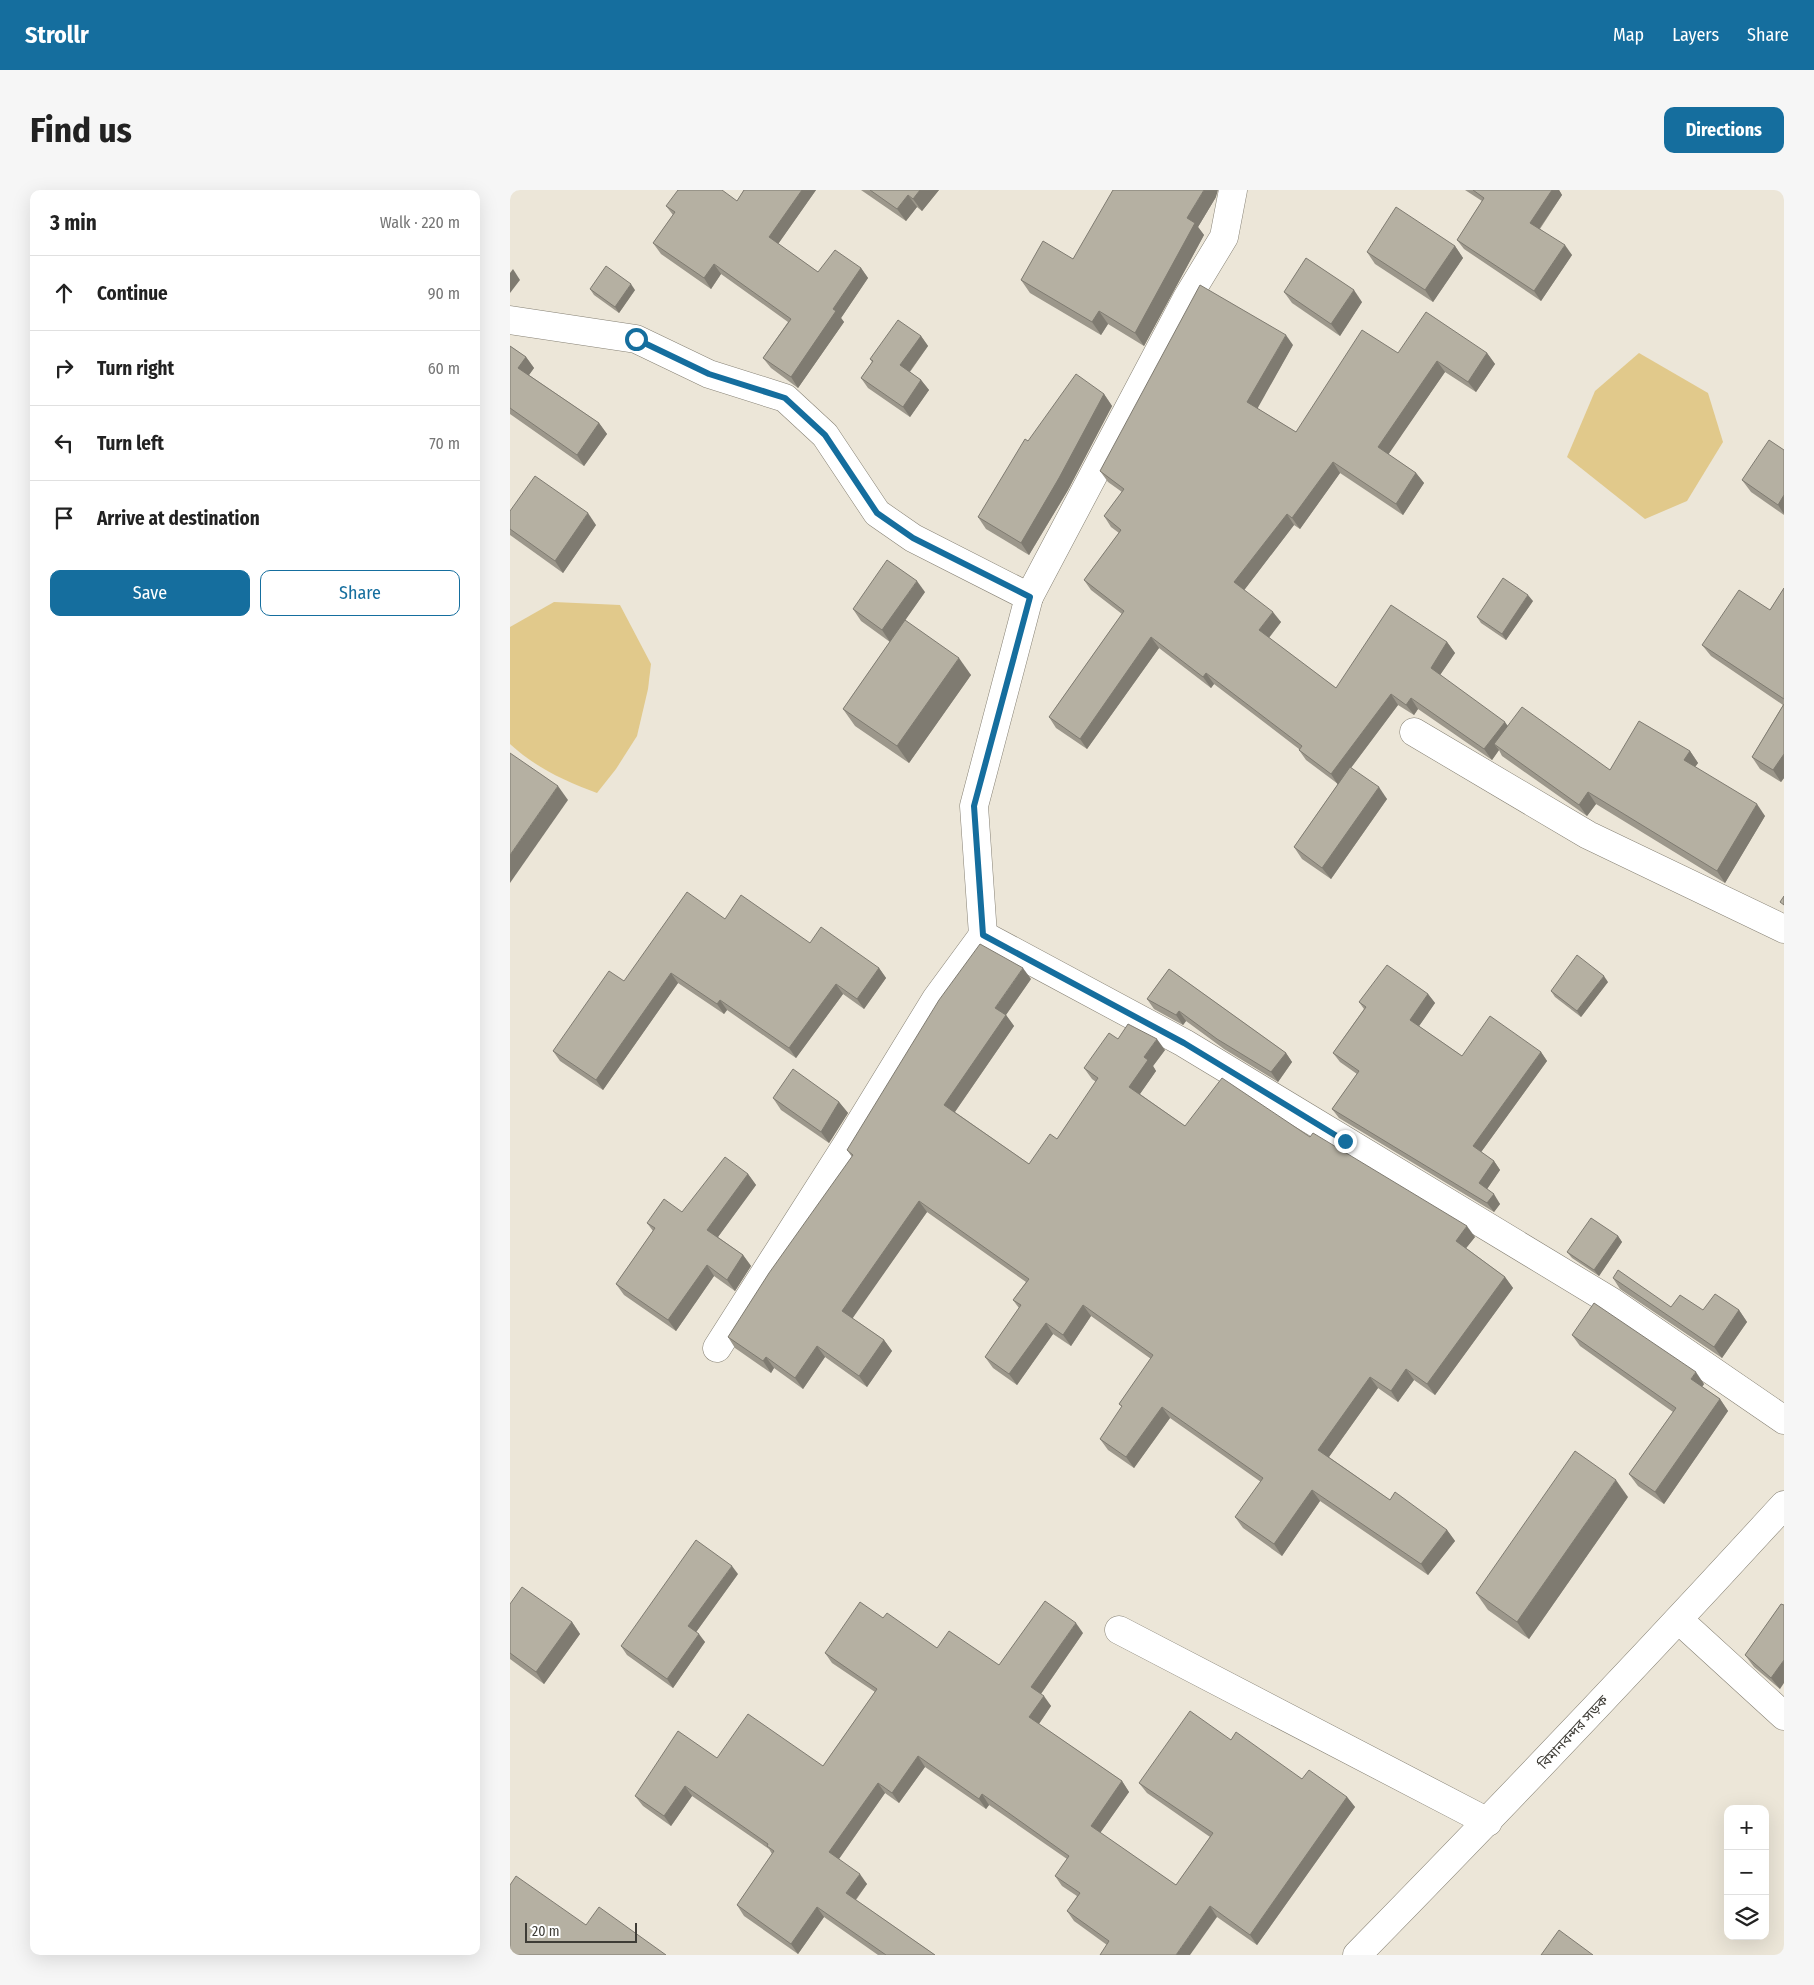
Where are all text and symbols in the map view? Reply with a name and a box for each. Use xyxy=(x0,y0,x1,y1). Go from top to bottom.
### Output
text: Strollr xyxy=(25,21,89,49)
text: Map xyxy=(1613,24,1644,46)
text: Layers xyxy=(1672,24,1719,46)
text: Share xyxy=(1747,24,1789,46)
button: Directions xyxy=(1664,107,1784,153)
text: Find us xyxy=(30,109,132,151)
text: 3 min xyxy=(50,210,97,236)
text: Walk · 220 m xyxy=(380,213,460,232)
icon: ahead xyxy=(50,279,78,307)
text: Continue xyxy=(97,282,168,305)
text: 90 m xyxy=(428,284,460,303)
route start xyxy=(625,328,648,351)
icon: right xyxy=(50,354,78,382)
text: Turn right xyxy=(97,357,174,380)
text: 60 m xyxy=(428,359,460,378)
icon: left xyxy=(50,429,78,457)
text: Turn left xyxy=(97,432,164,455)
text: 70 m xyxy=(429,434,460,453)
icon: arrive xyxy=(50,504,78,532)
text: Arrive at destination xyxy=(97,507,260,530)
button: Save xyxy=(50,570,250,616)
button: Share xyxy=(260,570,460,616)
route end xyxy=(1334,1130,1357,1153)
street label: বিমানবন্দর সড়ক xyxy=(1534,1691,1612,1773)
map controls xyxy=(1724,1805,1769,1940)
button: + xyxy=(1724,1805,1769,1850)
button: − xyxy=(1724,1850,1769,1895)
button: layers xyxy=(1724,1895,1769,1940)
scale bar xyxy=(525,1920,638,1943)
text: 20 m xyxy=(532,1923,560,1940)

